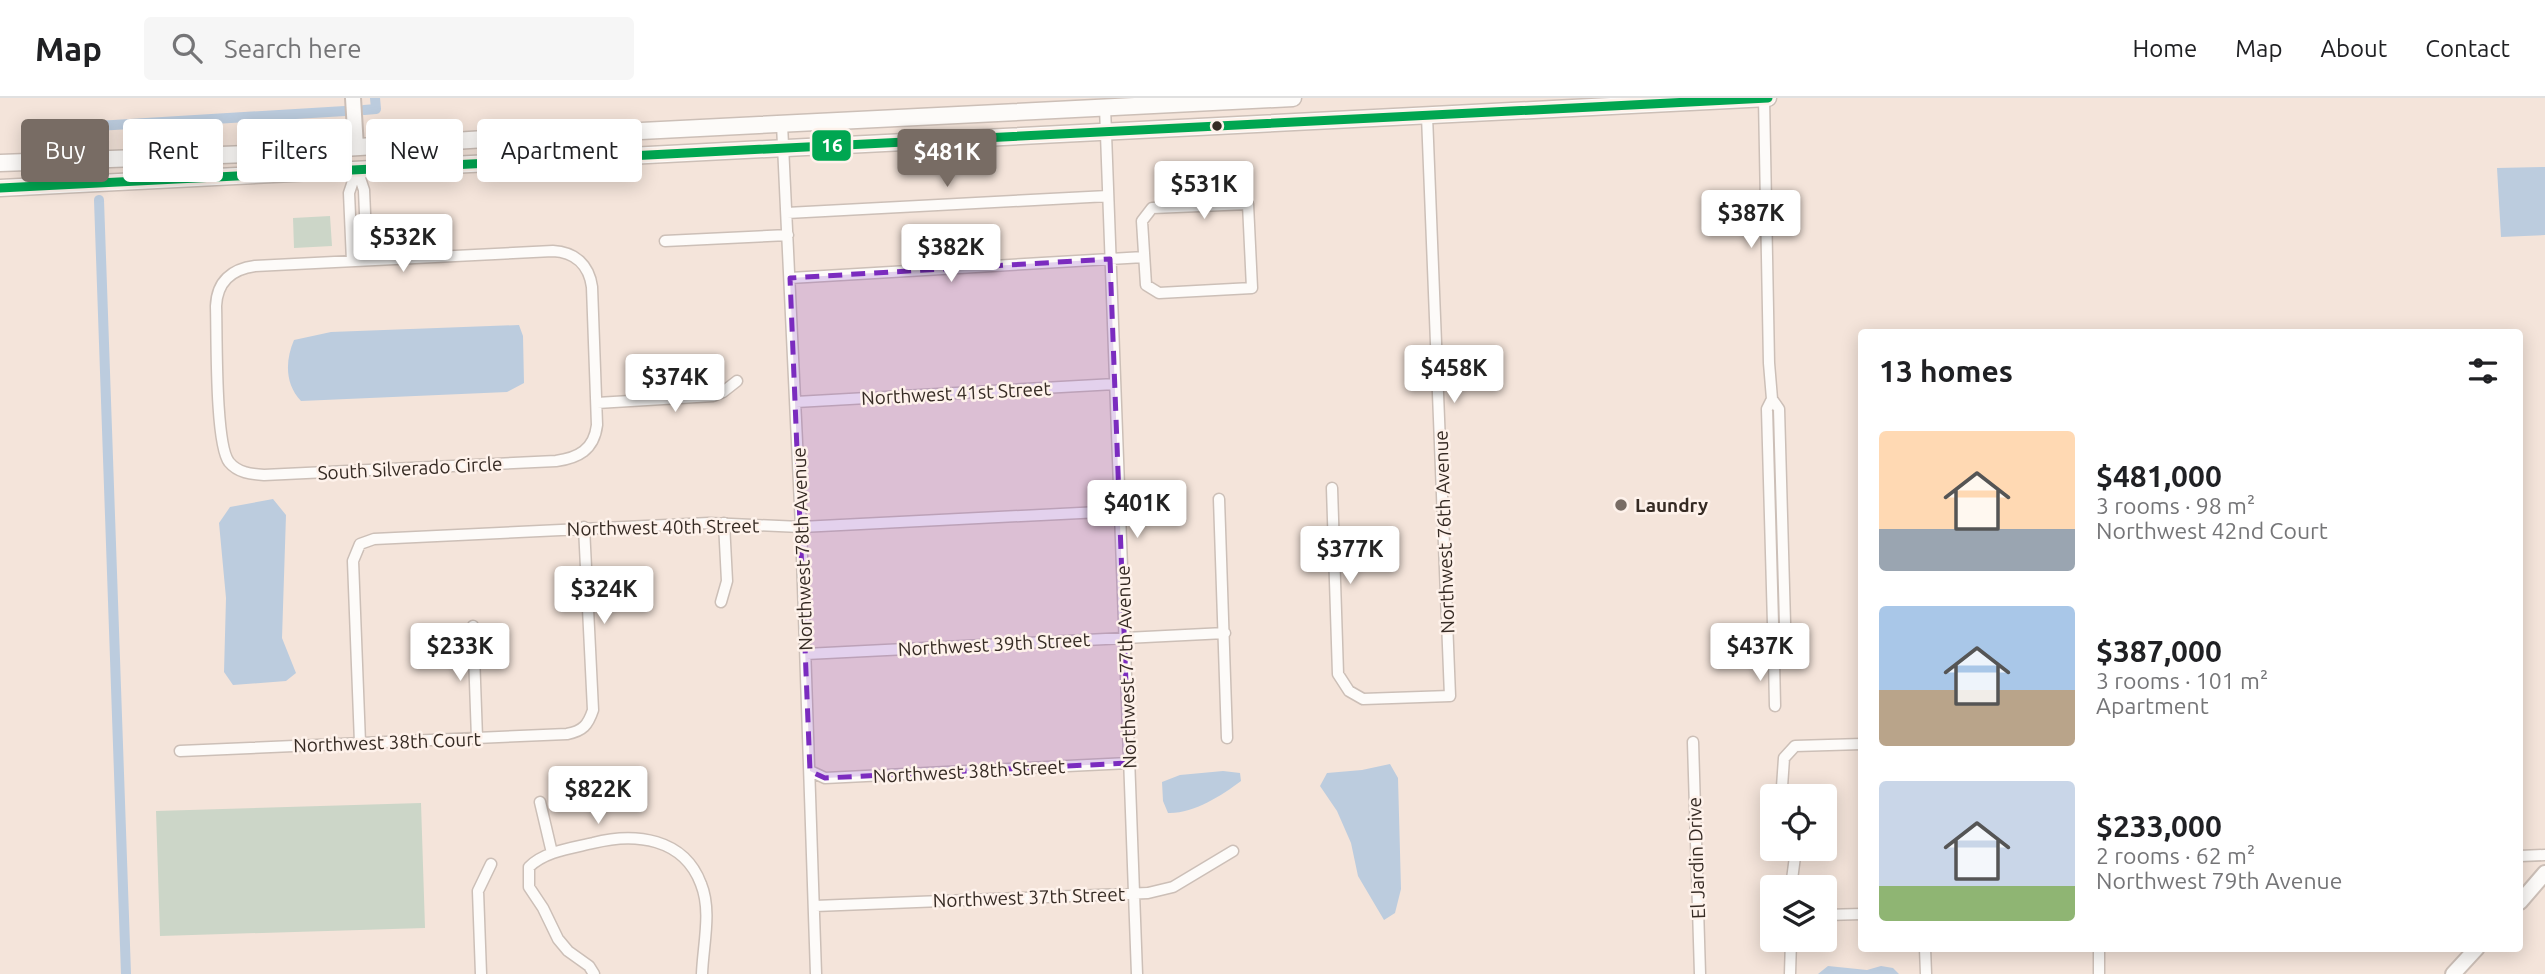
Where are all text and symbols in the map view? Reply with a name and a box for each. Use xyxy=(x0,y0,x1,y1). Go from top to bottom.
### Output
search box xyxy=(144,17,634,80)
icon: search xyxy=(168,29,206,67)
text: Map xyxy=(35,30,102,67)
text: Search here xyxy=(224,34,362,63)
text: Home xyxy=(2132,35,2197,62)
text: Map xyxy=(2235,35,2282,62)
text: About xyxy=(2320,35,2387,62)
text: Contact xyxy=(2425,35,2510,62)
chip: Buy xyxy=(21,119,109,182)
chip: Rent xyxy=(123,119,223,182)
chip: Filters xyxy=(237,119,352,182)
chip: New xyxy=(366,119,463,182)
chip: Apartment xyxy=(477,119,642,182)
unlabelled marker xyxy=(1210,119,1224,133)
line badge: 16 xyxy=(811,129,852,162)
pin: $481K xyxy=(898,130,996,189)
text: 16 xyxy=(821,134,843,156)
text: $481K xyxy=(913,139,981,164)
pin: $531K xyxy=(1155,162,1253,221)
text: $531K xyxy=(1170,171,1238,196)
pin: $387K xyxy=(1702,190,1800,250)
text: $387K xyxy=(1717,200,1785,225)
pin: $532K xyxy=(354,214,452,274)
text: $532K xyxy=(369,224,437,249)
pin: $382K xyxy=(902,225,1000,284)
text: $382K xyxy=(917,234,985,259)
pin: $458K xyxy=(1405,345,1503,405)
icon: filters xyxy=(2464,352,2502,390)
pin: $374K xyxy=(626,354,724,414)
text: 13 homes xyxy=(1879,354,2013,388)
text: $458K xyxy=(1420,355,1488,380)
text: $374K xyxy=(641,364,709,389)
street label: Northwest 41st Street xyxy=(861,377,1052,409)
street label: Northwest 76th Avenue xyxy=(1429,430,1459,634)
street label: Northwest 78th Avenue xyxy=(787,447,817,651)
street label: South Silverado Circle xyxy=(317,452,503,484)
icon: home xyxy=(1935,459,2019,543)
text: $481,000 xyxy=(2096,459,2222,493)
pin: $401K xyxy=(1088,480,1186,540)
text: $401K xyxy=(1103,490,1171,515)
text: 3 rooms · 98 m² xyxy=(2096,493,2255,518)
place label: Laundry xyxy=(1635,494,1708,516)
marker: Laundry xyxy=(1613,497,1629,513)
street label: Northwest 40th Street xyxy=(567,514,760,540)
text: Northwest 42nd Court xyxy=(2096,518,2328,543)
pin: $377K xyxy=(1301,526,1399,586)
text: $377K xyxy=(1316,536,1384,561)
street label: Northwest 77th Avenue xyxy=(1111,565,1141,769)
pin: $324K xyxy=(555,566,653,626)
text: $324K xyxy=(570,576,638,601)
pin: $233K xyxy=(411,624,509,683)
pin: $437K xyxy=(1711,624,1809,683)
street label: Northwest 39th Street xyxy=(897,628,1091,660)
text: $233K xyxy=(426,633,494,658)
text: $437K xyxy=(1726,633,1794,658)
icon: home xyxy=(1935,634,2019,718)
text: $387,000 xyxy=(2096,634,2222,668)
text: 3 rooms · 101 m² xyxy=(2096,668,2268,693)
text: Apartment xyxy=(2096,693,2209,718)
street label: Northwest 38th Court xyxy=(293,728,482,756)
street label: Northwest 38th Street xyxy=(872,755,1066,787)
pin: $822K xyxy=(549,766,647,826)
text: $822K xyxy=(564,776,632,801)
map controls xyxy=(1760,784,1837,952)
button: locate xyxy=(1760,784,1837,861)
street label: El Jardin Drive xyxy=(1683,797,1709,919)
icon: home xyxy=(1935,809,2019,893)
text: $233,000 xyxy=(2096,809,2222,843)
text: 2 rooms · 62 m² xyxy=(2096,843,2255,868)
text: Northwest 79th Avenue xyxy=(2096,868,2342,893)
button: layers xyxy=(1760,875,1837,952)
street label: Northwest 37th Street xyxy=(932,883,1126,911)

